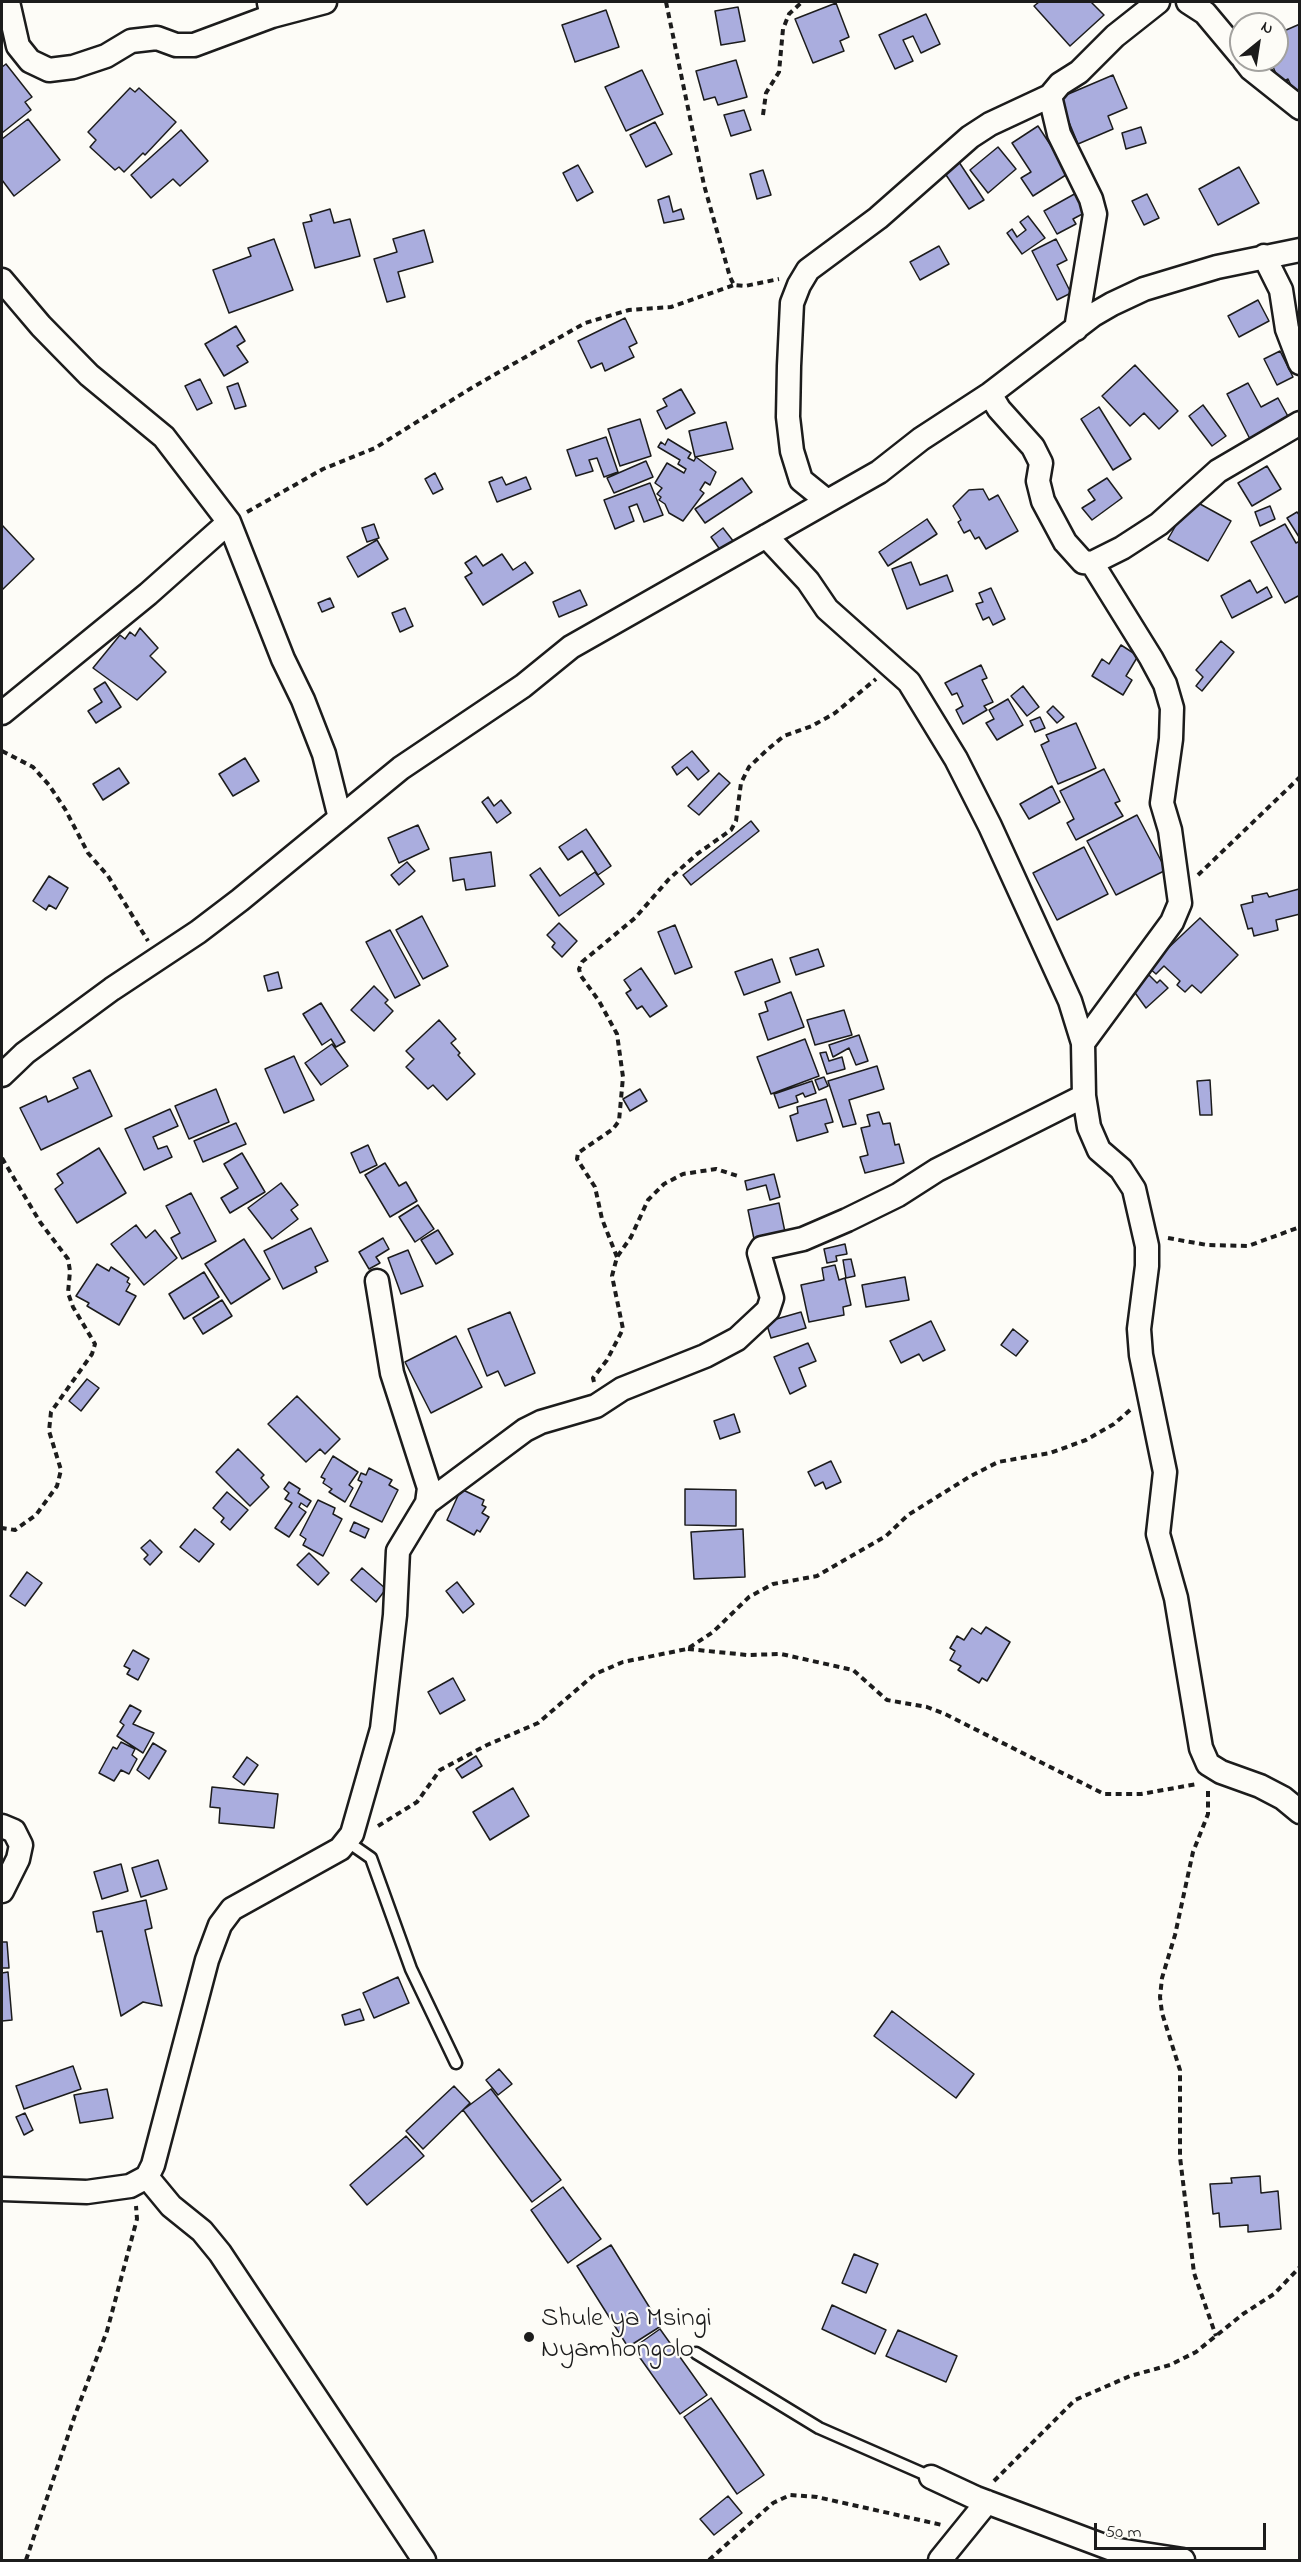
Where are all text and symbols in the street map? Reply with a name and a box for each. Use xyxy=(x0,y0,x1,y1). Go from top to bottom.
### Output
north arrow xyxy=(1229,12,1289,72)
text: N xyxy=(1256,15,1278,41)
place label: Shule ya Msingi Nyamhongolo xyxy=(541,2305,712,2368)
marker: Shule ya Msingi Nyamhongolo xyxy=(522,2330,536,2344)
scale bar xyxy=(1097,2511,1270,2549)
text: 50 m xyxy=(1105,2520,1142,2546)

